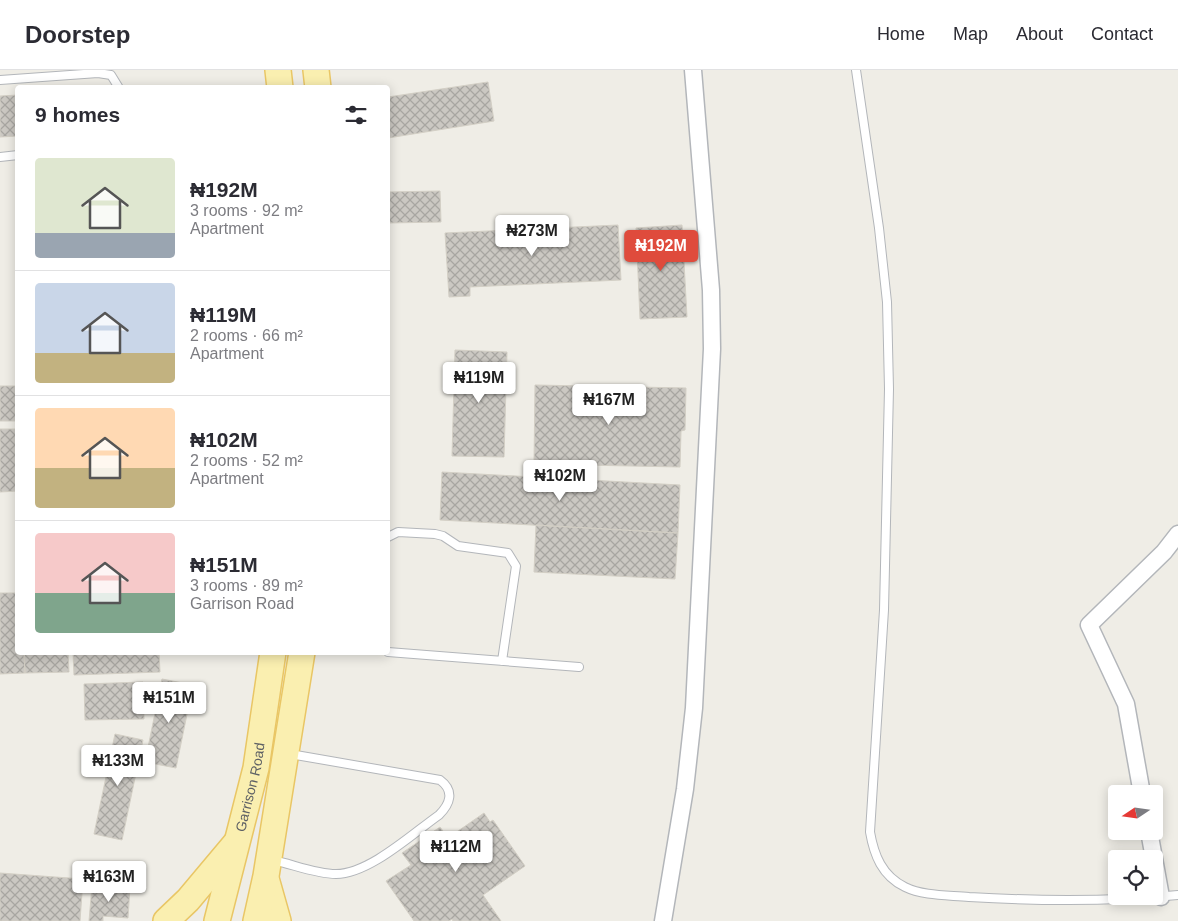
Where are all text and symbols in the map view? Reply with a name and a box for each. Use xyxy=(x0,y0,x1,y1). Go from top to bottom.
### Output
text: Doorstep xyxy=(25,21,130,48)
text: Home xyxy=(877,24,925,44)
text: Map xyxy=(953,24,988,44)
text: About xyxy=(1016,24,1063,44)
text: Contact xyxy=(1091,24,1153,44)
icon: filters xyxy=(342,101,370,129)
text: 9 homes xyxy=(35,103,120,126)
icon: home xyxy=(75,178,135,238)
text: ₦192M xyxy=(190,178,258,201)
text: 3 rooms · 92 m² xyxy=(190,202,303,219)
pin: ₦273M xyxy=(497,214,567,257)
text: Apartment xyxy=(190,220,264,237)
text: ₦273M xyxy=(506,222,558,239)
pin: ₦192M xyxy=(626,230,696,272)
text: ₦192M xyxy=(635,237,687,254)
icon: home xyxy=(75,303,135,363)
text: ₦119M xyxy=(190,303,257,326)
text: 2 rooms · 66 m² xyxy=(190,327,303,344)
text: Apartment xyxy=(190,345,264,362)
pin: ₦119M xyxy=(444,362,514,404)
text: ₦119M xyxy=(454,369,504,386)
pin: ₦167M xyxy=(574,384,644,426)
text: ₦167M xyxy=(583,391,635,408)
icon: home xyxy=(75,428,135,488)
text: ₦102M xyxy=(190,428,258,451)
text: 2 rooms · 52 m² xyxy=(190,452,303,469)
pin: ₦102M xyxy=(525,460,595,502)
text: ₦102M xyxy=(534,467,586,484)
text: Apartment xyxy=(190,470,264,487)
icon: home xyxy=(75,553,135,613)
text: ₦151M xyxy=(190,553,258,576)
text: 3 rooms · 89 m² xyxy=(190,577,303,594)
text: Garrison Road xyxy=(190,595,294,612)
pin: ₦151M xyxy=(134,682,204,724)
text: ₦151M xyxy=(143,689,195,706)
street label: Garrison Road xyxy=(232,741,268,833)
pin: ₦133M xyxy=(83,744,153,787)
text: ₦133M xyxy=(92,752,144,769)
north arrow xyxy=(1108,785,1162,840)
map controls xyxy=(1108,785,1163,905)
pin: ₦112M xyxy=(421,830,491,873)
text: ₦112M xyxy=(431,838,481,855)
button: locate xyxy=(1108,850,1163,905)
pin: ₦163M xyxy=(74,860,144,903)
text: ₦163M xyxy=(83,868,135,885)

